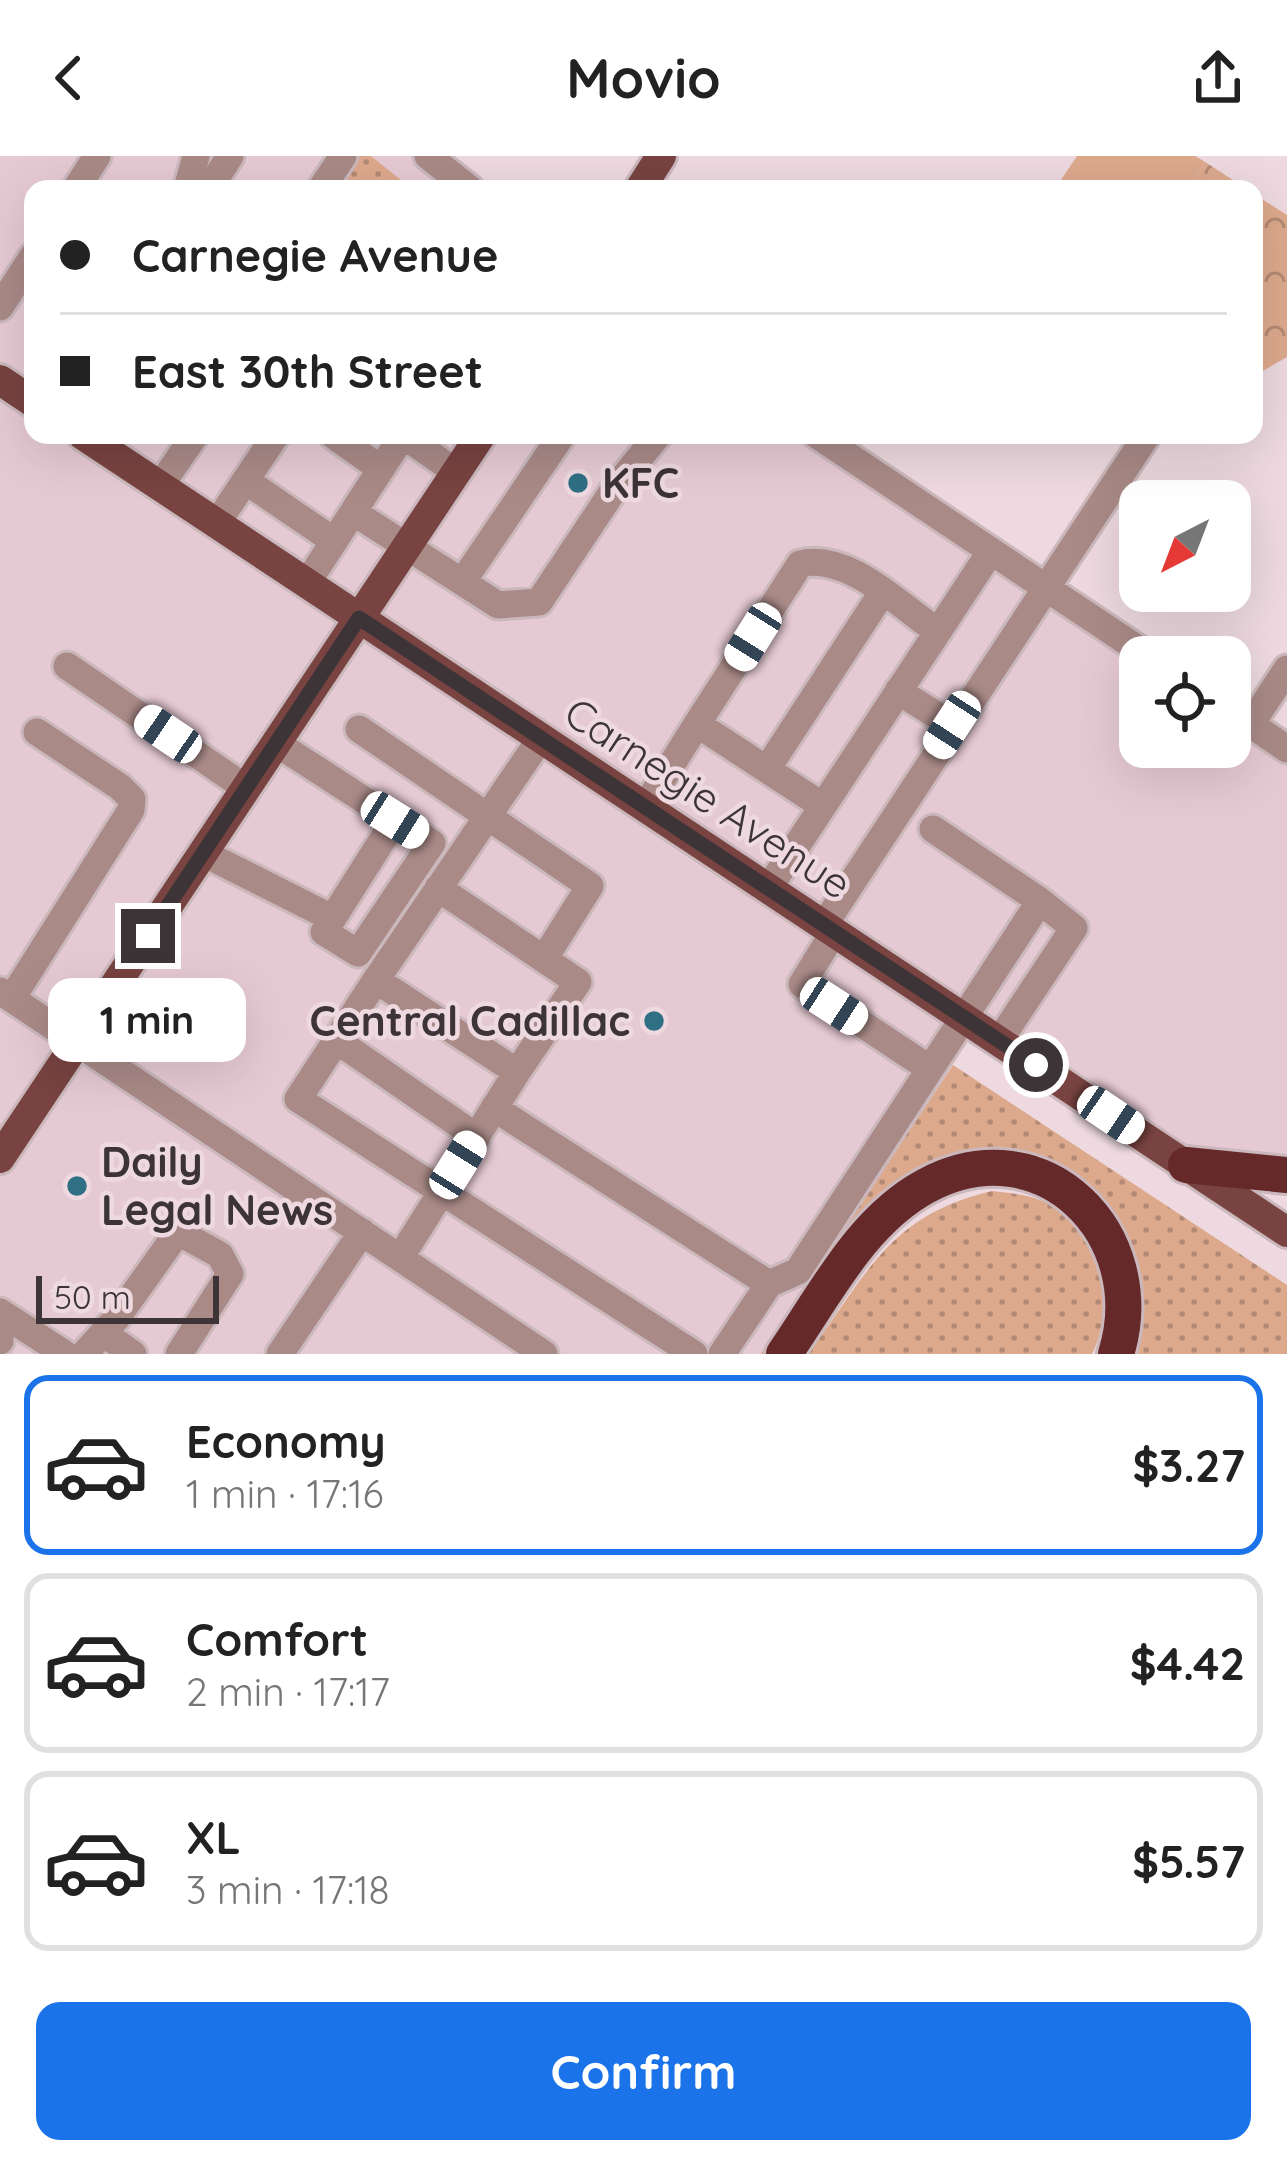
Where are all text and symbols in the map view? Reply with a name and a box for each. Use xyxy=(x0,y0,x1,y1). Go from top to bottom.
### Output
text: Movio xyxy=(566,44,721,112)
icon: back xyxy=(36,45,102,111)
icon: share xyxy=(1185,45,1251,111)
text: Carnegie Avenue xyxy=(132,227,499,283)
text: East 30th Street xyxy=(132,343,483,399)
place label: KFC xyxy=(602,456,679,509)
marker: KFC xyxy=(565,470,591,496)
north arrow xyxy=(1119,480,1251,612)
map controls xyxy=(1119,480,1251,768)
car xyxy=(719,597,787,677)
button: locate xyxy=(1119,636,1251,768)
street label: Carnegie Avenue xyxy=(555,685,861,910)
car xyxy=(917,685,987,765)
car xyxy=(128,699,208,769)
car xyxy=(355,786,435,854)
route end xyxy=(121,909,175,963)
car xyxy=(794,971,874,1041)
callout: 1 min xyxy=(49,978,247,1062)
place label: Central Cadillac xyxy=(310,994,630,1047)
text: 1 min xyxy=(100,995,194,1044)
marker: Central Cadillac xyxy=(641,1008,667,1034)
route start xyxy=(1009,1038,1063,1092)
car xyxy=(1071,1080,1151,1150)
car xyxy=(424,1125,492,1205)
place label: Daily Legal News xyxy=(101,1135,333,1236)
marker: Daily Legal News xyxy=(64,1173,90,1199)
scale bar xyxy=(36,1270,219,1323)
text: 50 m xyxy=(54,1276,131,1317)
icon: car xyxy=(42,1411,150,1519)
text: Economy xyxy=(186,1413,386,1469)
text: $3.27 xyxy=(1132,1437,1245,1493)
text: 1 min · 17:16 xyxy=(186,1469,384,1518)
icon: car xyxy=(42,1609,150,1717)
text: Comfort xyxy=(186,1611,368,1667)
text: $4.42 xyxy=(1130,1635,1245,1691)
text: 2 min · 17:17 xyxy=(186,1667,390,1716)
icon: car xyxy=(42,1807,150,1915)
text: XL xyxy=(186,1809,241,1865)
text: $5.57 xyxy=(1132,1833,1245,1889)
text: 3 min · 17:18 xyxy=(186,1865,390,1914)
button: Confirm xyxy=(36,2002,1251,2140)

